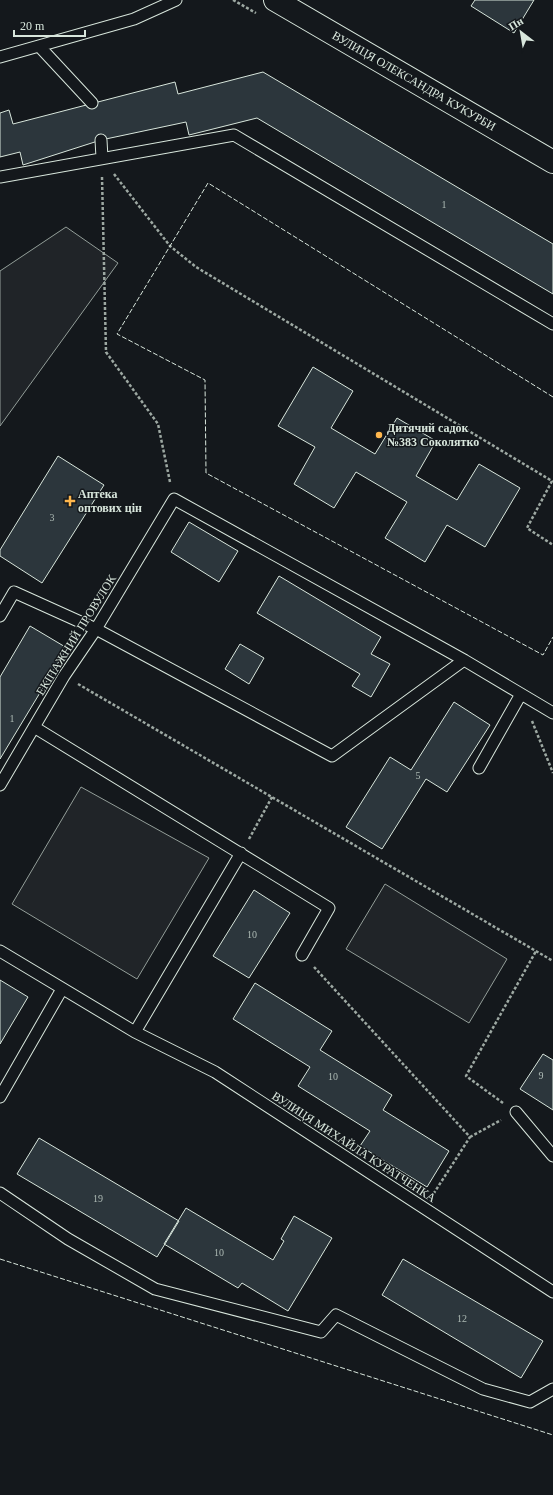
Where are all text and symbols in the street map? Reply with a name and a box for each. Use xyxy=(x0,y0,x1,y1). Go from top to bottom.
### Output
scale bar xyxy=(14,12,85,38)
north arrow xyxy=(501,12,541,52)
text: Пн xyxy=(506,14,526,32)
text: 20 m xyxy=(20,19,45,33)
street label: ВУЛИЦЯ ОЛЕКСАНДРА КУКУРБИ xyxy=(330,28,498,134)
house number: 1 xyxy=(442,199,447,210)
place label: Дитячий садок №383 Соколятко xyxy=(387,421,479,449)
marker: Дитячий садок №383 Соколятко xyxy=(374,430,384,440)
place label: Аптека оптових цін xyxy=(78,487,142,515)
marker: Аптека оптових цін xyxy=(65,496,75,506)
house number: 3 xyxy=(50,512,55,523)
street label: ЕКІПАЖНИЙ ПРОВУЛОК xyxy=(33,571,119,698)
house number: 1 xyxy=(10,713,15,724)
house number: 5 xyxy=(416,770,421,781)
house number: 10 xyxy=(247,929,257,940)
house number: 9 xyxy=(539,1070,544,1081)
house number: 10 xyxy=(328,1071,338,1082)
street label: ВУЛИЦЯ МИХАЙЛА КУРАТЧЕНКА xyxy=(269,1089,439,1205)
house number: 19 xyxy=(93,1193,103,1204)
house number: 10 xyxy=(214,1247,224,1258)
house number: 12 xyxy=(457,1313,467,1324)

